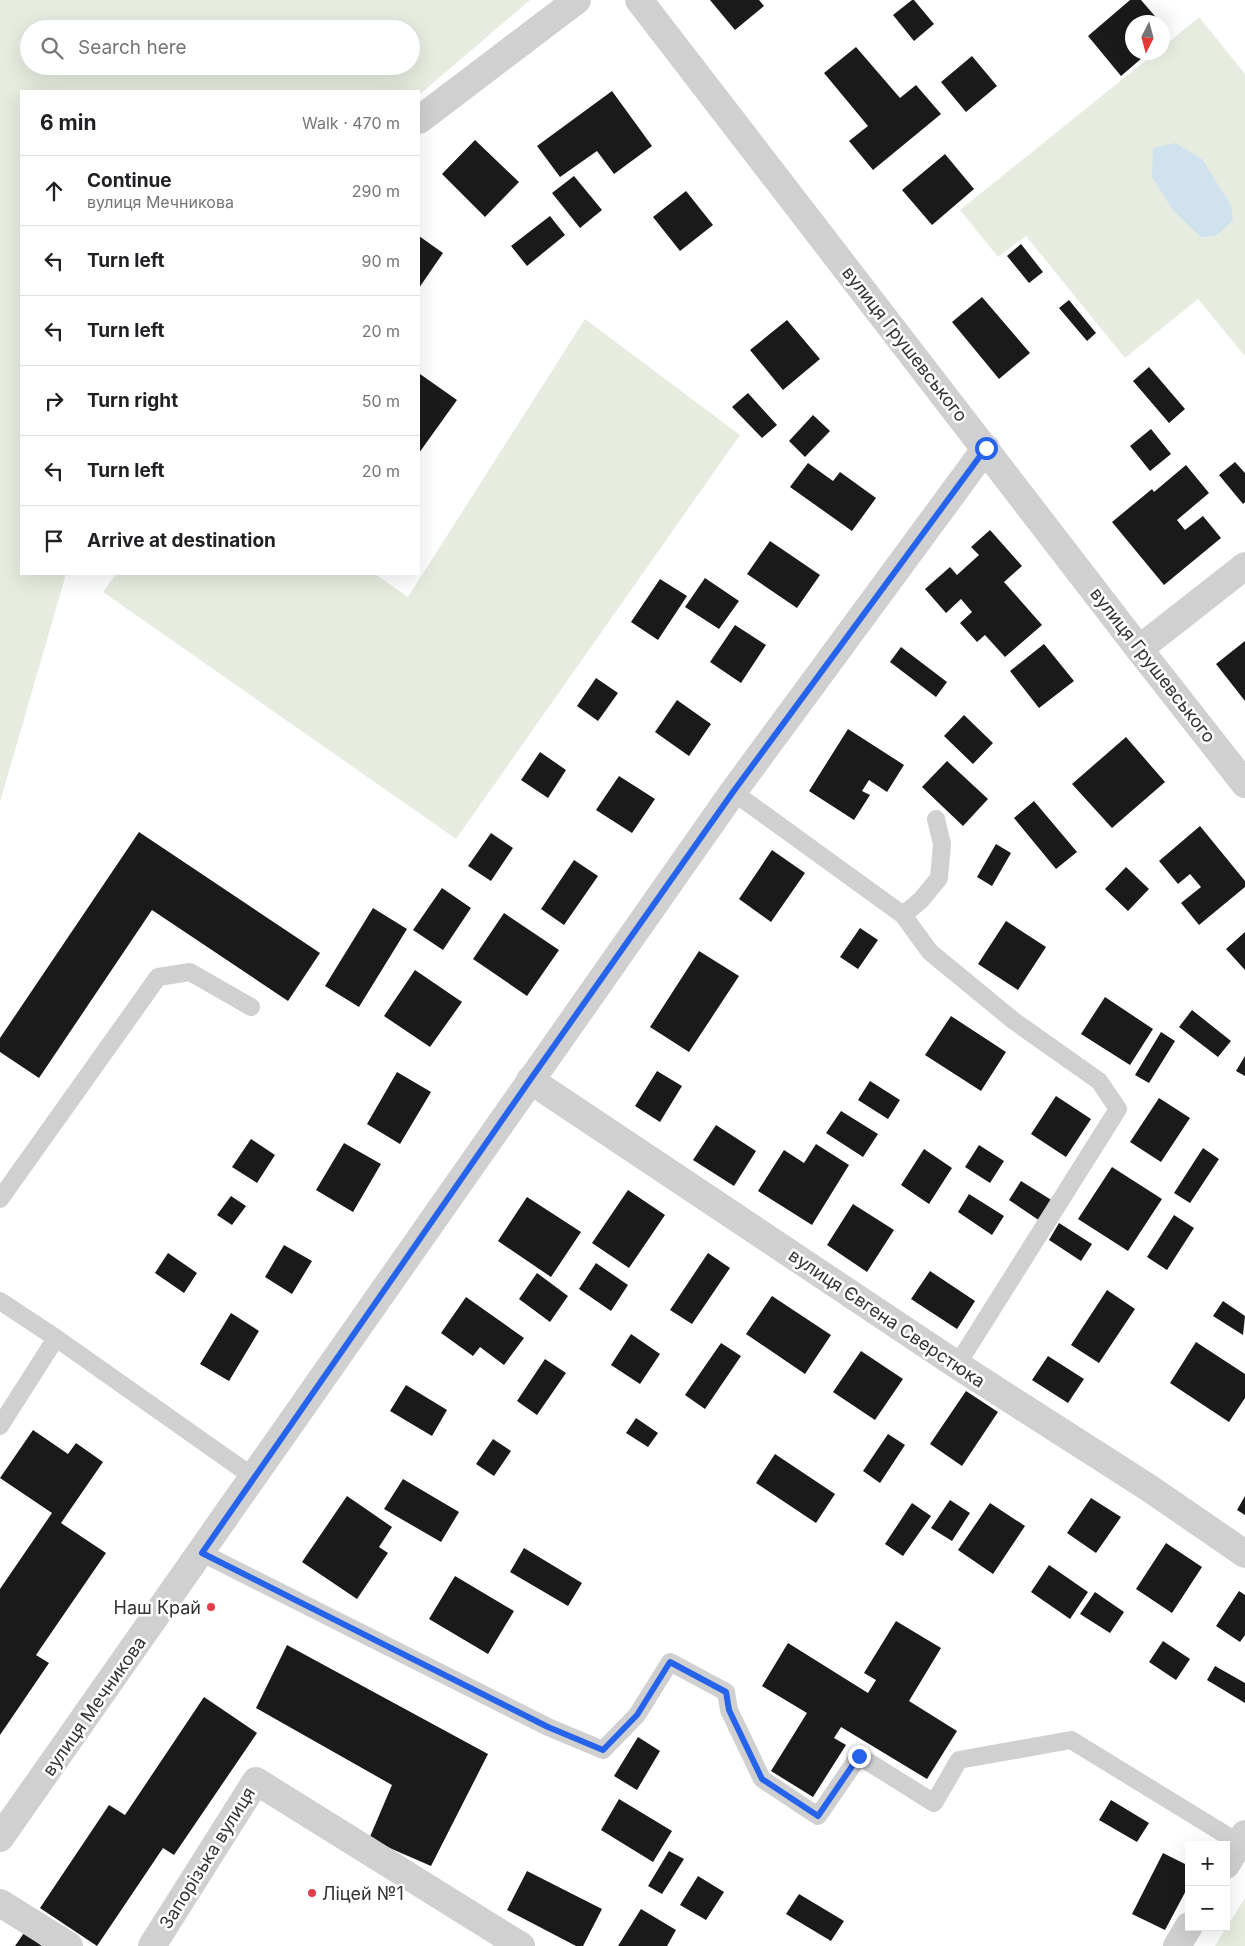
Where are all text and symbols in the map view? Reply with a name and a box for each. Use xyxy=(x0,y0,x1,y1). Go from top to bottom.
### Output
north arrow xyxy=(1125,15,1170,60)
search box xyxy=(20,20,420,75)
icon: search xyxy=(38,34,66,62)
text: Search here xyxy=(78,36,187,59)
text: 6 min xyxy=(40,110,97,135)
text: Walk · 470 m xyxy=(302,113,400,133)
text: Continue xyxy=(87,169,172,192)
icon: ahead xyxy=(40,177,68,205)
text: 290 m xyxy=(352,181,400,201)
text: вулиця Мечникова xyxy=(87,192,234,212)
icon: left xyxy=(40,247,68,275)
text: Turn left xyxy=(87,249,165,272)
text: 90 m xyxy=(361,251,400,271)
street label: вулиця Грушевського xyxy=(838,262,972,426)
icon: left xyxy=(40,317,68,345)
text: Turn left xyxy=(87,319,165,342)
text: 20 m xyxy=(362,321,400,341)
icon: right xyxy=(40,387,68,415)
text: Turn right xyxy=(87,389,178,412)
text: 50 m xyxy=(362,391,400,411)
route start xyxy=(975,437,998,460)
icon: left xyxy=(40,457,68,485)
text: Turn left xyxy=(87,459,165,482)
text: 20 m xyxy=(362,461,400,481)
icon: arrive xyxy=(40,527,68,555)
text: Arrive at destination xyxy=(87,529,276,552)
street label: вулиця Грушевського xyxy=(1086,583,1220,747)
street label: вулиця Євгена Сверстюка xyxy=(785,1244,989,1392)
place label: Наш Край xyxy=(114,1597,201,1618)
marker: Наш Край xyxy=(205,1601,217,1613)
street label: вулиця Мечникова xyxy=(38,1632,150,1780)
route end xyxy=(848,1745,871,1768)
street label: Запорізька вулиця xyxy=(155,1783,259,1933)
map controls xyxy=(1185,1841,1230,1931)
button: + xyxy=(1185,1841,1230,1886)
place label: Ліцей №1 xyxy=(322,1883,404,1904)
button: − xyxy=(1185,1886,1230,1931)
marker: Ліцей №1 xyxy=(306,1887,318,1899)

